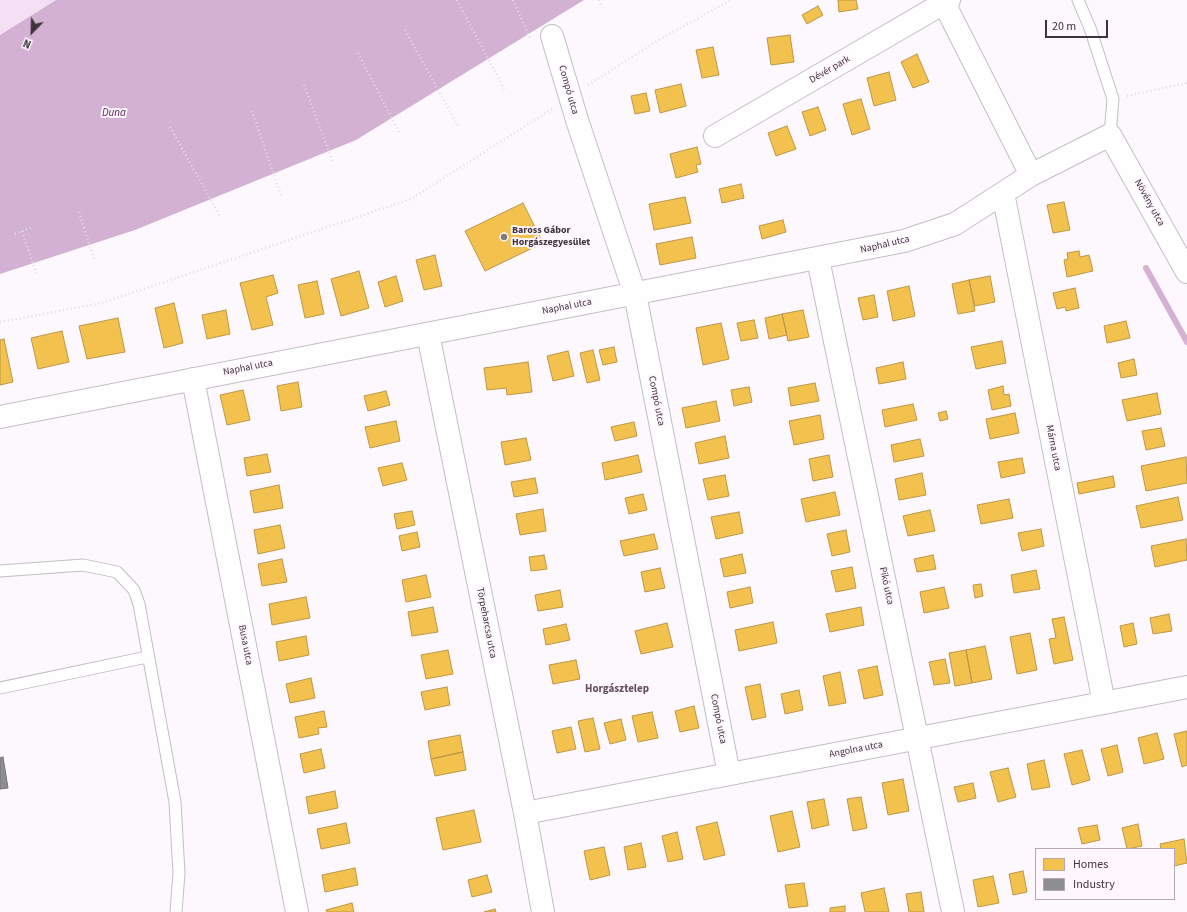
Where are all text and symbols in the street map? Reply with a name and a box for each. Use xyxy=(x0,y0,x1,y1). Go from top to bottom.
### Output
north arrow xyxy=(12,12,52,52)
scale bar xyxy=(1047,12,1110,38)
text: 20 m xyxy=(1052,18,1076,35)
text: N xyxy=(21,35,33,52)
street label: Dévér park xyxy=(807,54,853,86)
street label: Compó utca xyxy=(555,64,581,116)
water label: Duna xyxy=(102,107,126,121)
street label: Növény utca xyxy=(1131,177,1167,229)
place label: Baross Gábor Horgászegyesület xyxy=(512,225,590,248)
marker: Baross Gábor Horgászegyesület xyxy=(499,232,509,242)
street label: Naphal utca xyxy=(859,233,911,257)
street label: Naphal utca xyxy=(541,296,593,318)
street label: Naphal utca xyxy=(222,357,274,379)
street label: Compó utca xyxy=(645,375,667,427)
street label: Márna utca xyxy=(1043,424,1063,472)
street label: Pikó utca xyxy=(876,566,896,606)
street label: Törpeharcsa utca xyxy=(473,587,499,659)
street label: Busa utca xyxy=(235,624,255,666)
district label: Horgásztelep xyxy=(585,683,649,697)
street label: Compó utca xyxy=(707,693,729,745)
street label: Angolna utca xyxy=(828,739,884,761)
legend xyxy=(1035,848,1175,900)
text: Homes xyxy=(1073,856,1108,873)
text: Industry xyxy=(1073,876,1115,893)

